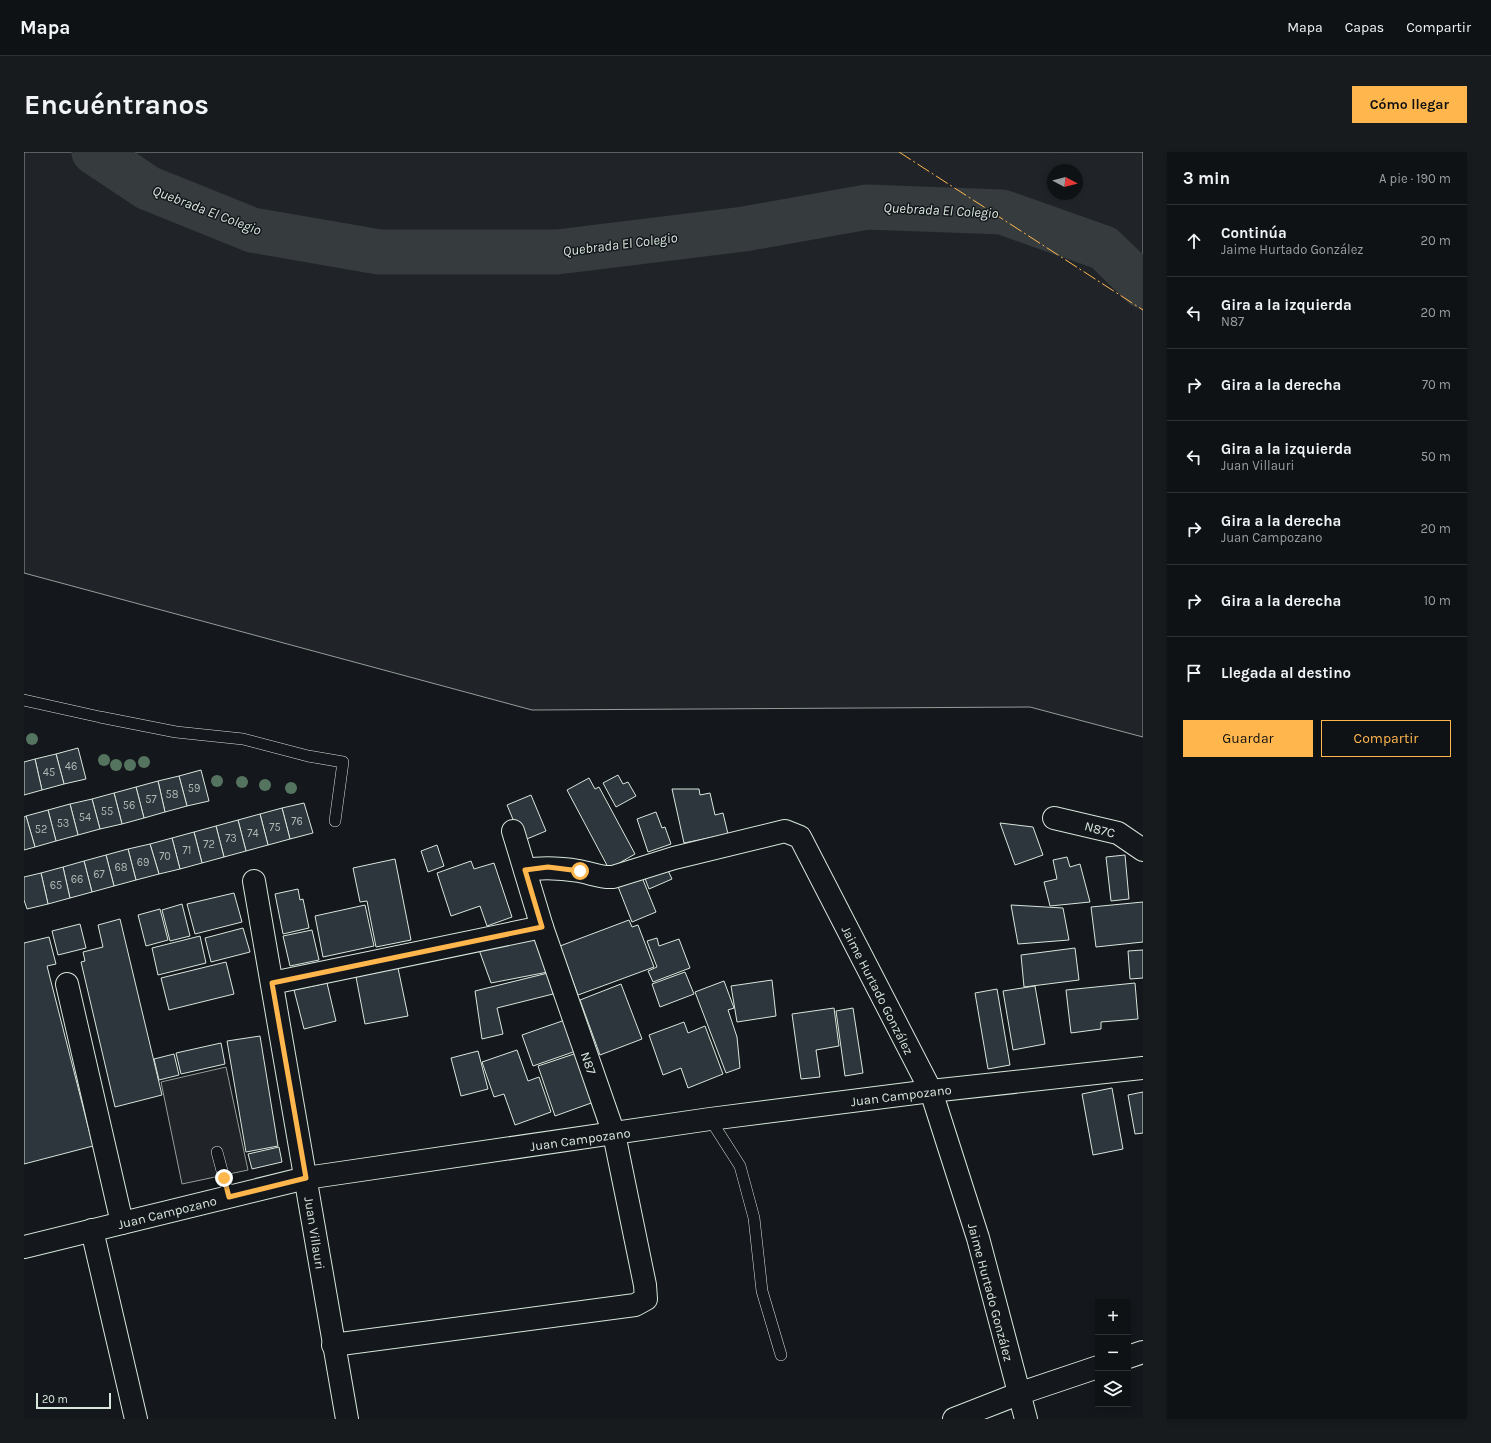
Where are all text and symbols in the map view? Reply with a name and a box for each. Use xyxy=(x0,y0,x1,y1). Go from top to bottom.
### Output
text: Mapa xyxy=(20,17,70,39)
text: Mapa xyxy=(1287,19,1323,36)
text: Capas xyxy=(1345,19,1384,36)
text: Compartir xyxy=(1406,19,1471,36)
button: Cómo llegar xyxy=(1352,86,1467,123)
text: Encuéntranos xyxy=(24,88,209,121)
north arrow xyxy=(1047,164,1083,200)
text: 3 min xyxy=(1183,168,1230,188)
text: A pie · 190 m xyxy=(1379,171,1451,186)
water label: Quebrada El Colegio xyxy=(150,182,264,239)
water label: Quebrada El Colegio xyxy=(883,199,999,222)
text: Continúa xyxy=(1221,224,1287,242)
water label: Quebrada El Colegio xyxy=(562,229,678,260)
icon: ahead xyxy=(1183,230,1205,252)
text: 20 m xyxy=(1421,233,1451,248)
text: Jaime Hurtado González xyxy=(1221,242,1364,257)
text: Gira a la izquierda xyxy=(1221,296,1352,314)
icon: left xyxy=(1183,302,1205,324)
text: 20 m xyxy=(1421,305,1451,320)
text: N87 xyxy=(1221,314,1244,329)
icon: right xyxy=(1183,374,1205,396)
text: Gira a la derecha xyxy=(1221,376,1341,394)
text: 70 m xyxy=(1422,377,1451,392)
text: Gira a la izquierda xyxy=(1221,440,1352,458)
icon: left xyxy=(1183,446,1205,468)
text: 50 m xyxy=(1421,449,1451,464)
text: Juan Villauri xyxy=(1221,458,1294,473)
text: Gira a la derecha xyxy=(1221,512,1341,530)
icon: right xyxy=(1183,518,1205,540)
text: 20 m xyxy=(1421,521,1451,536)
text: Juan Campozano xyxy=(1221,530,1322,545)
icon: right xyxy=(1183,590,1205,612)
text: Gira a la derecha xyxy=(1221,592,1341,610)
text: 10 m xyxy=(1424,593,1451,608)
icon: arrive xyxy=(1183,662,1205,684)
text: Llegada al destino xyxy=(1221,664,1351,682)
button: Guardar xyxy=(1183,720,1313,757)
button: Compartir xyxy=(1321,720,1451,757)
house number: 46 xyxy=(65,760,77,773)
house number: 45 xyxy=(43,766,55,779)
house number: 59 xyxy=(188,782,200,795)
house number: 58 xyxy=(166,788,179,801)
house number: 57 xyxy=(145,793,157,806)
house number: 56 xyxy=(123,799,135,812)
house number: 55 xyxy=(101,805,113,818)
house number: 54 xyxy=(79,811,91,824)
house number: 76 xyxy=(291,815,303,828)
house number: 53 xyxy=(57,817,69,830)
street label: N87C xyxy=(1083,818,1117,841)
house number: 75 xyxy=(269,821,281,834)
house number: 52 xyxy=(35,823,47,836)
house number: 74 xyxy=(247,827,259,840)
house number: 73 xyxy=(225,832,237,845)
house number: 72 xyxy=(203,838,215,851)
house number: 71 xyxy=(183,844,191,857)
house number: 70 xyxy=(159,850,171,863)
house number: 69 xyxy=(137,856,149,869)
house number: 68 xyxy=(114,861,128,874)
route start xyxy=(571,862,589,880)
house number: 67 xyxy=(93,868,105,881)
house number: 66 xyxy=(71,873,83,886)
house number: 65 xyxy=(50,879,62,892)
street label: Jaime Hurtado González xyxy=(839,923,917,1057)
street label: N87 xyxy=(578,1050,599,1076)
street label: Juan Campozano xyxy=(850,1082,952,1109)
street label: Juan Campozano xyxy=(529,1125,631,1154)
route end xyxy=(215,1169,233,1187)
street label: Juan Campozano xyxy=(116,1193,218,1232)
street label: Juan Villauri xyxy=(301,1196,328,1270)
street label: Jaime Hurtado González xyxy=(965,1221,1016,1363)
map controls xyxy=(1095,1299,1131,1407)
button: + xyxy=(1095,1299,1131,1335)
button: − xyxy=(1095,1335,1131,1371)
button: layers xyxy=(1095,1371,1131,1407)
scale bar xyxy=(36,1391,111,1410)
text: 20 m xyxy=(42,1393,68,1406)

